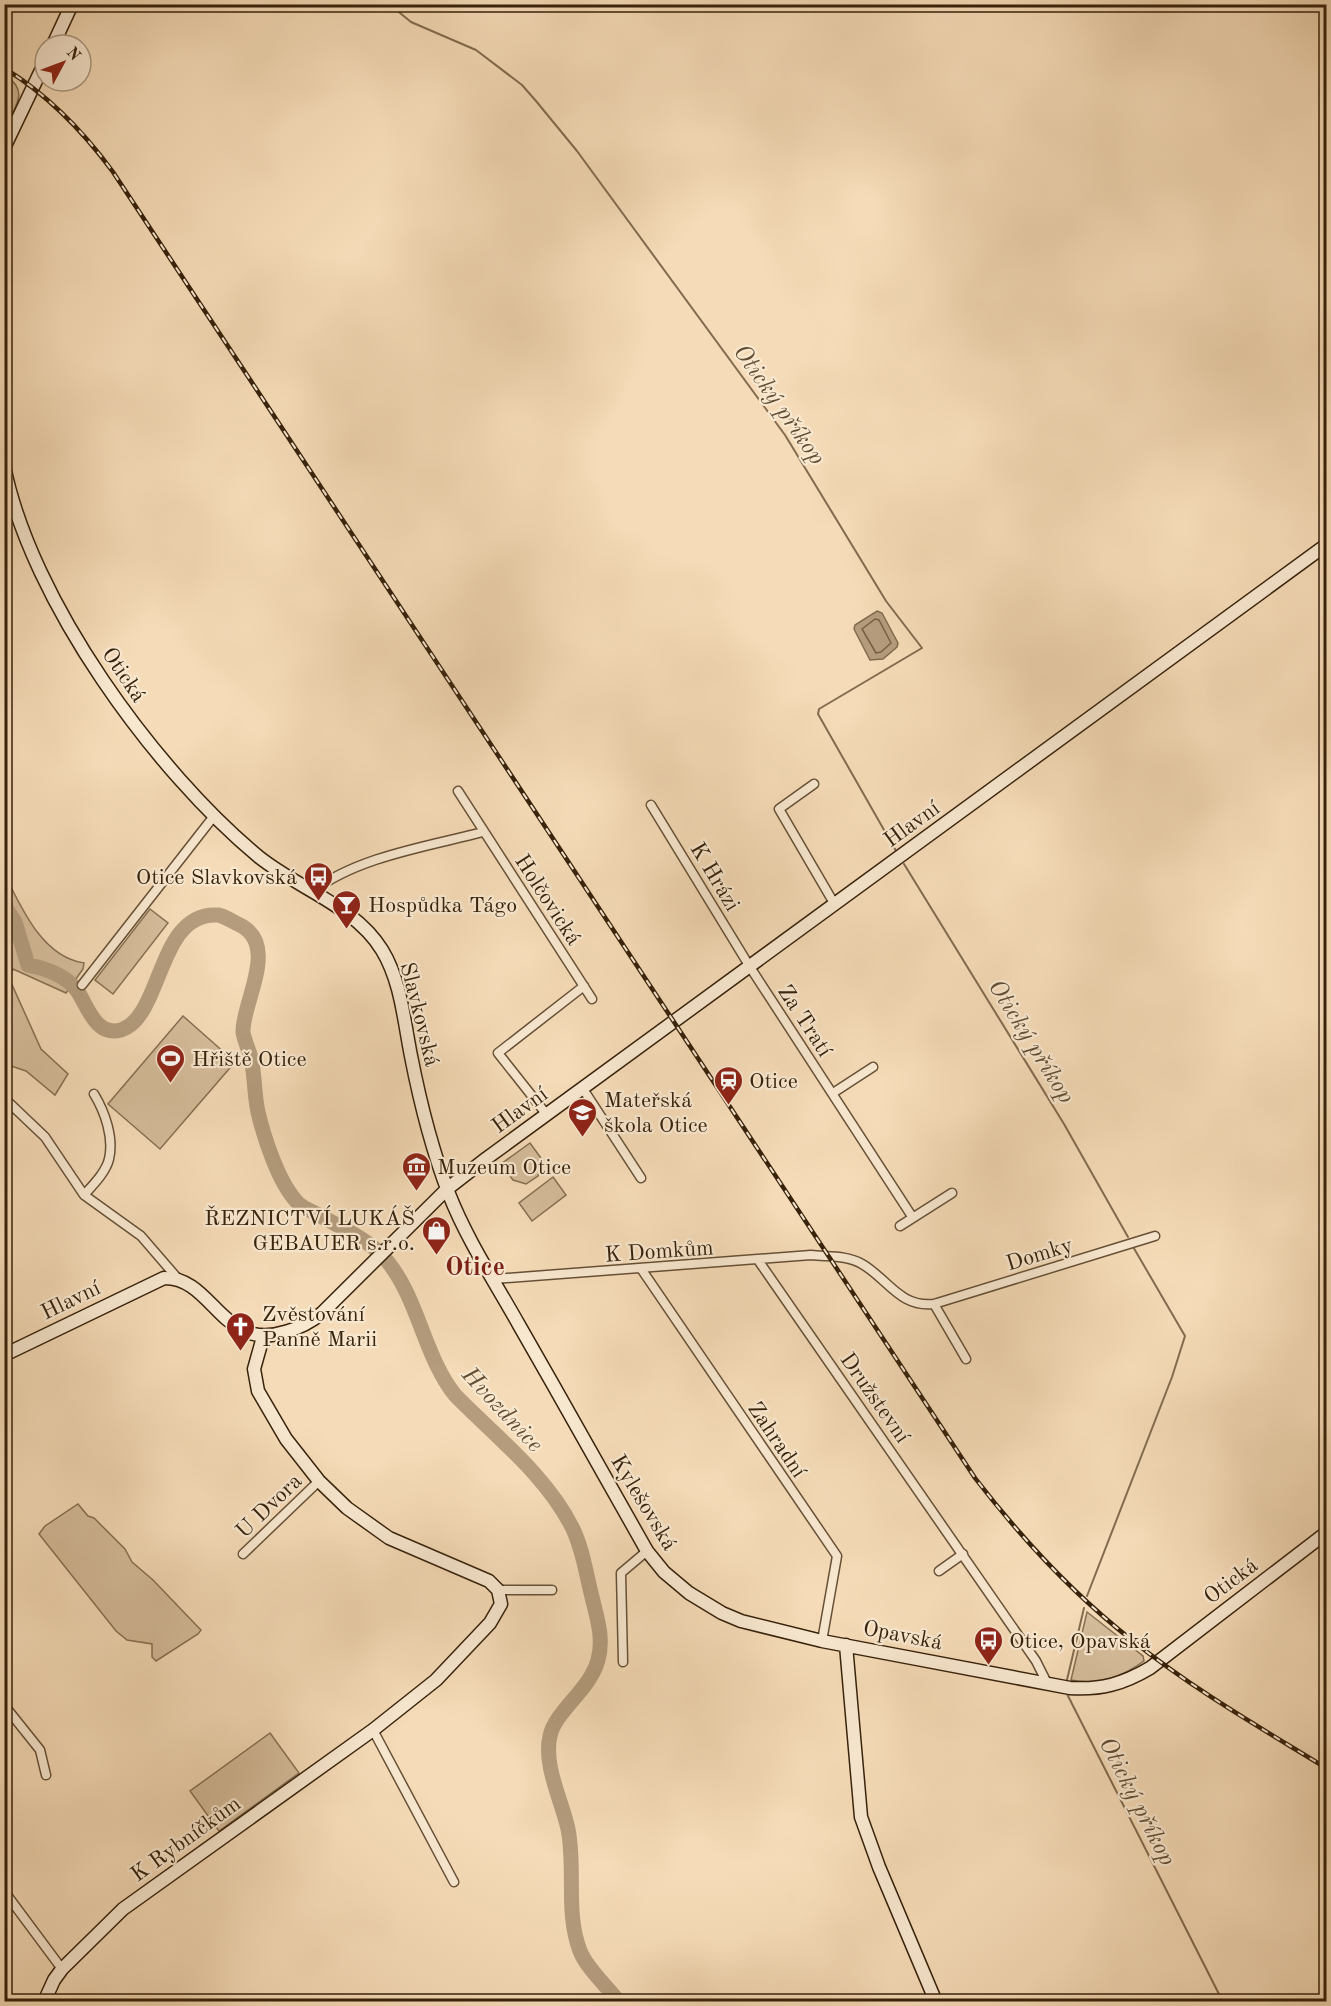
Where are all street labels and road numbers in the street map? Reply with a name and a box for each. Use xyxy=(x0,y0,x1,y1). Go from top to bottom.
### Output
street label: Otická xyxy=(97,644,150,707)
street label: Hlavní xyxy=(880,797,945,852)
street label: K Hrázi xyxy=(685,839,743,915)
street label: Holčovická xyxy=(510,851,585,949)
street label: Slavkovská xyxy=(396,960,443,1069)
street label: Za Tratí xyxy=(773,981,836,1062)
street label: Hlavní xyxy=(488,1083,553,1138)
street label: Domky xyxy=(1004,1234,1076,1275)
street label: K Domkům xyxy=(604,1237,714,1267)
street label: Hlavní xyxy=(38,1277,105,1324)
street label: Družstevní xyxy=(835,1349,914,1448)
street label: Zahradní xyxy=(743,1398,810,1483)
street label: Kylešovská xyxy=(606,1451,680,1555)
street label: U Dvora xyxy=(232,1470,307,1543)
street label: Otická xyxy=(1200,1554,1262,1609)
street label: Opavská xyxy=(861,1617,944,1654)
street label: K Rybníčkům xyxy=(127,1793,245,1887)

